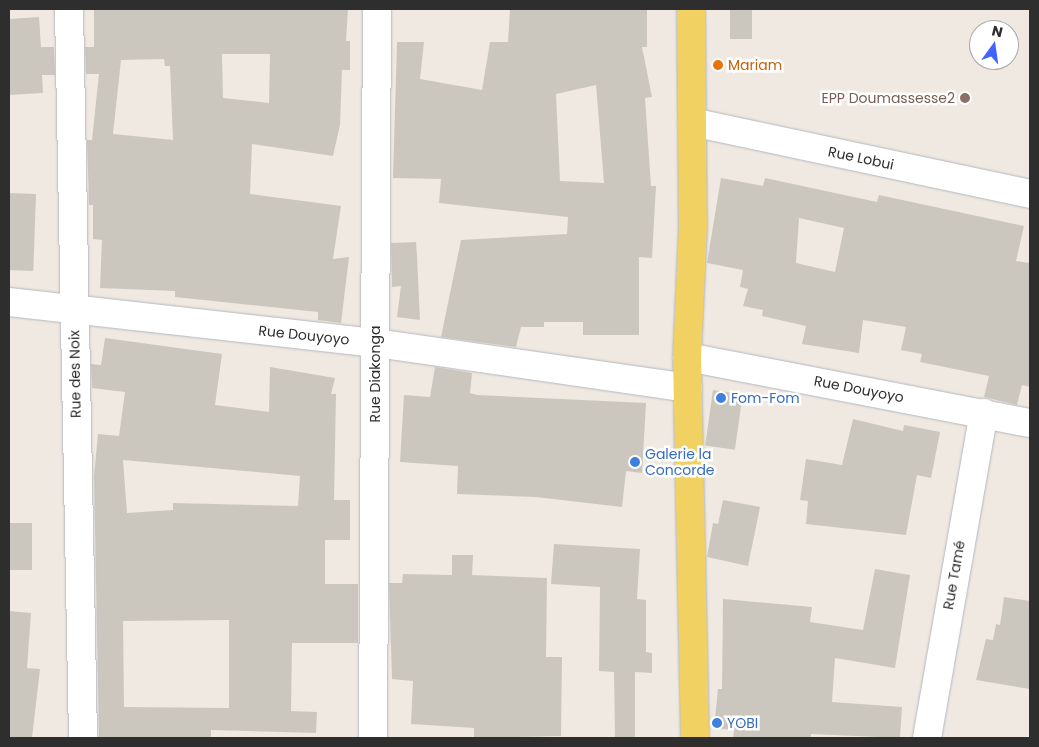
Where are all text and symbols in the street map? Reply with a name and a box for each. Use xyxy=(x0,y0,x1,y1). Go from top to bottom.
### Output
north arrow xyxy=(969,20,1019,70)
text: N xyxy=(990,20,1005,42)
place label: Mariam xyxy=(728,57,782,73)
marker: Mariam xyxy=(712,59,724,71)
place label: EPP Doumassesse2 xyxy=(822,90,955,106)
marker: EPP Doumassesse2 xyxy=(959,92,971,104)
street label: Rue Lobui xyxy=(827,143,895,173)
street label: Rue Douyoyo xyxy=(258,322,350,348)
street label: Rue Diakonga xyxy=(367,326,383,422)
street label: Rue des Noix xyxy=(66,330,84,418)
street label: Rue Douyoyo xyxy=(813,372,905,406)
place label: Fom-Fom xyxy=(731,390,800,406)
marker: Fom-Fom xyxy=(715,392,727,404)
place label: Galerie la Concorde xyxy=(645,446,715,478)
marker: Galerie la Concorde xyxy=(629,456,641,468)
street label: Rue Tamé xyxy=(940,539,968,611)
place label: YOBI xyxy=(727,715,758,731)
marker: YOBI xyxy=(711,717,723,729)

